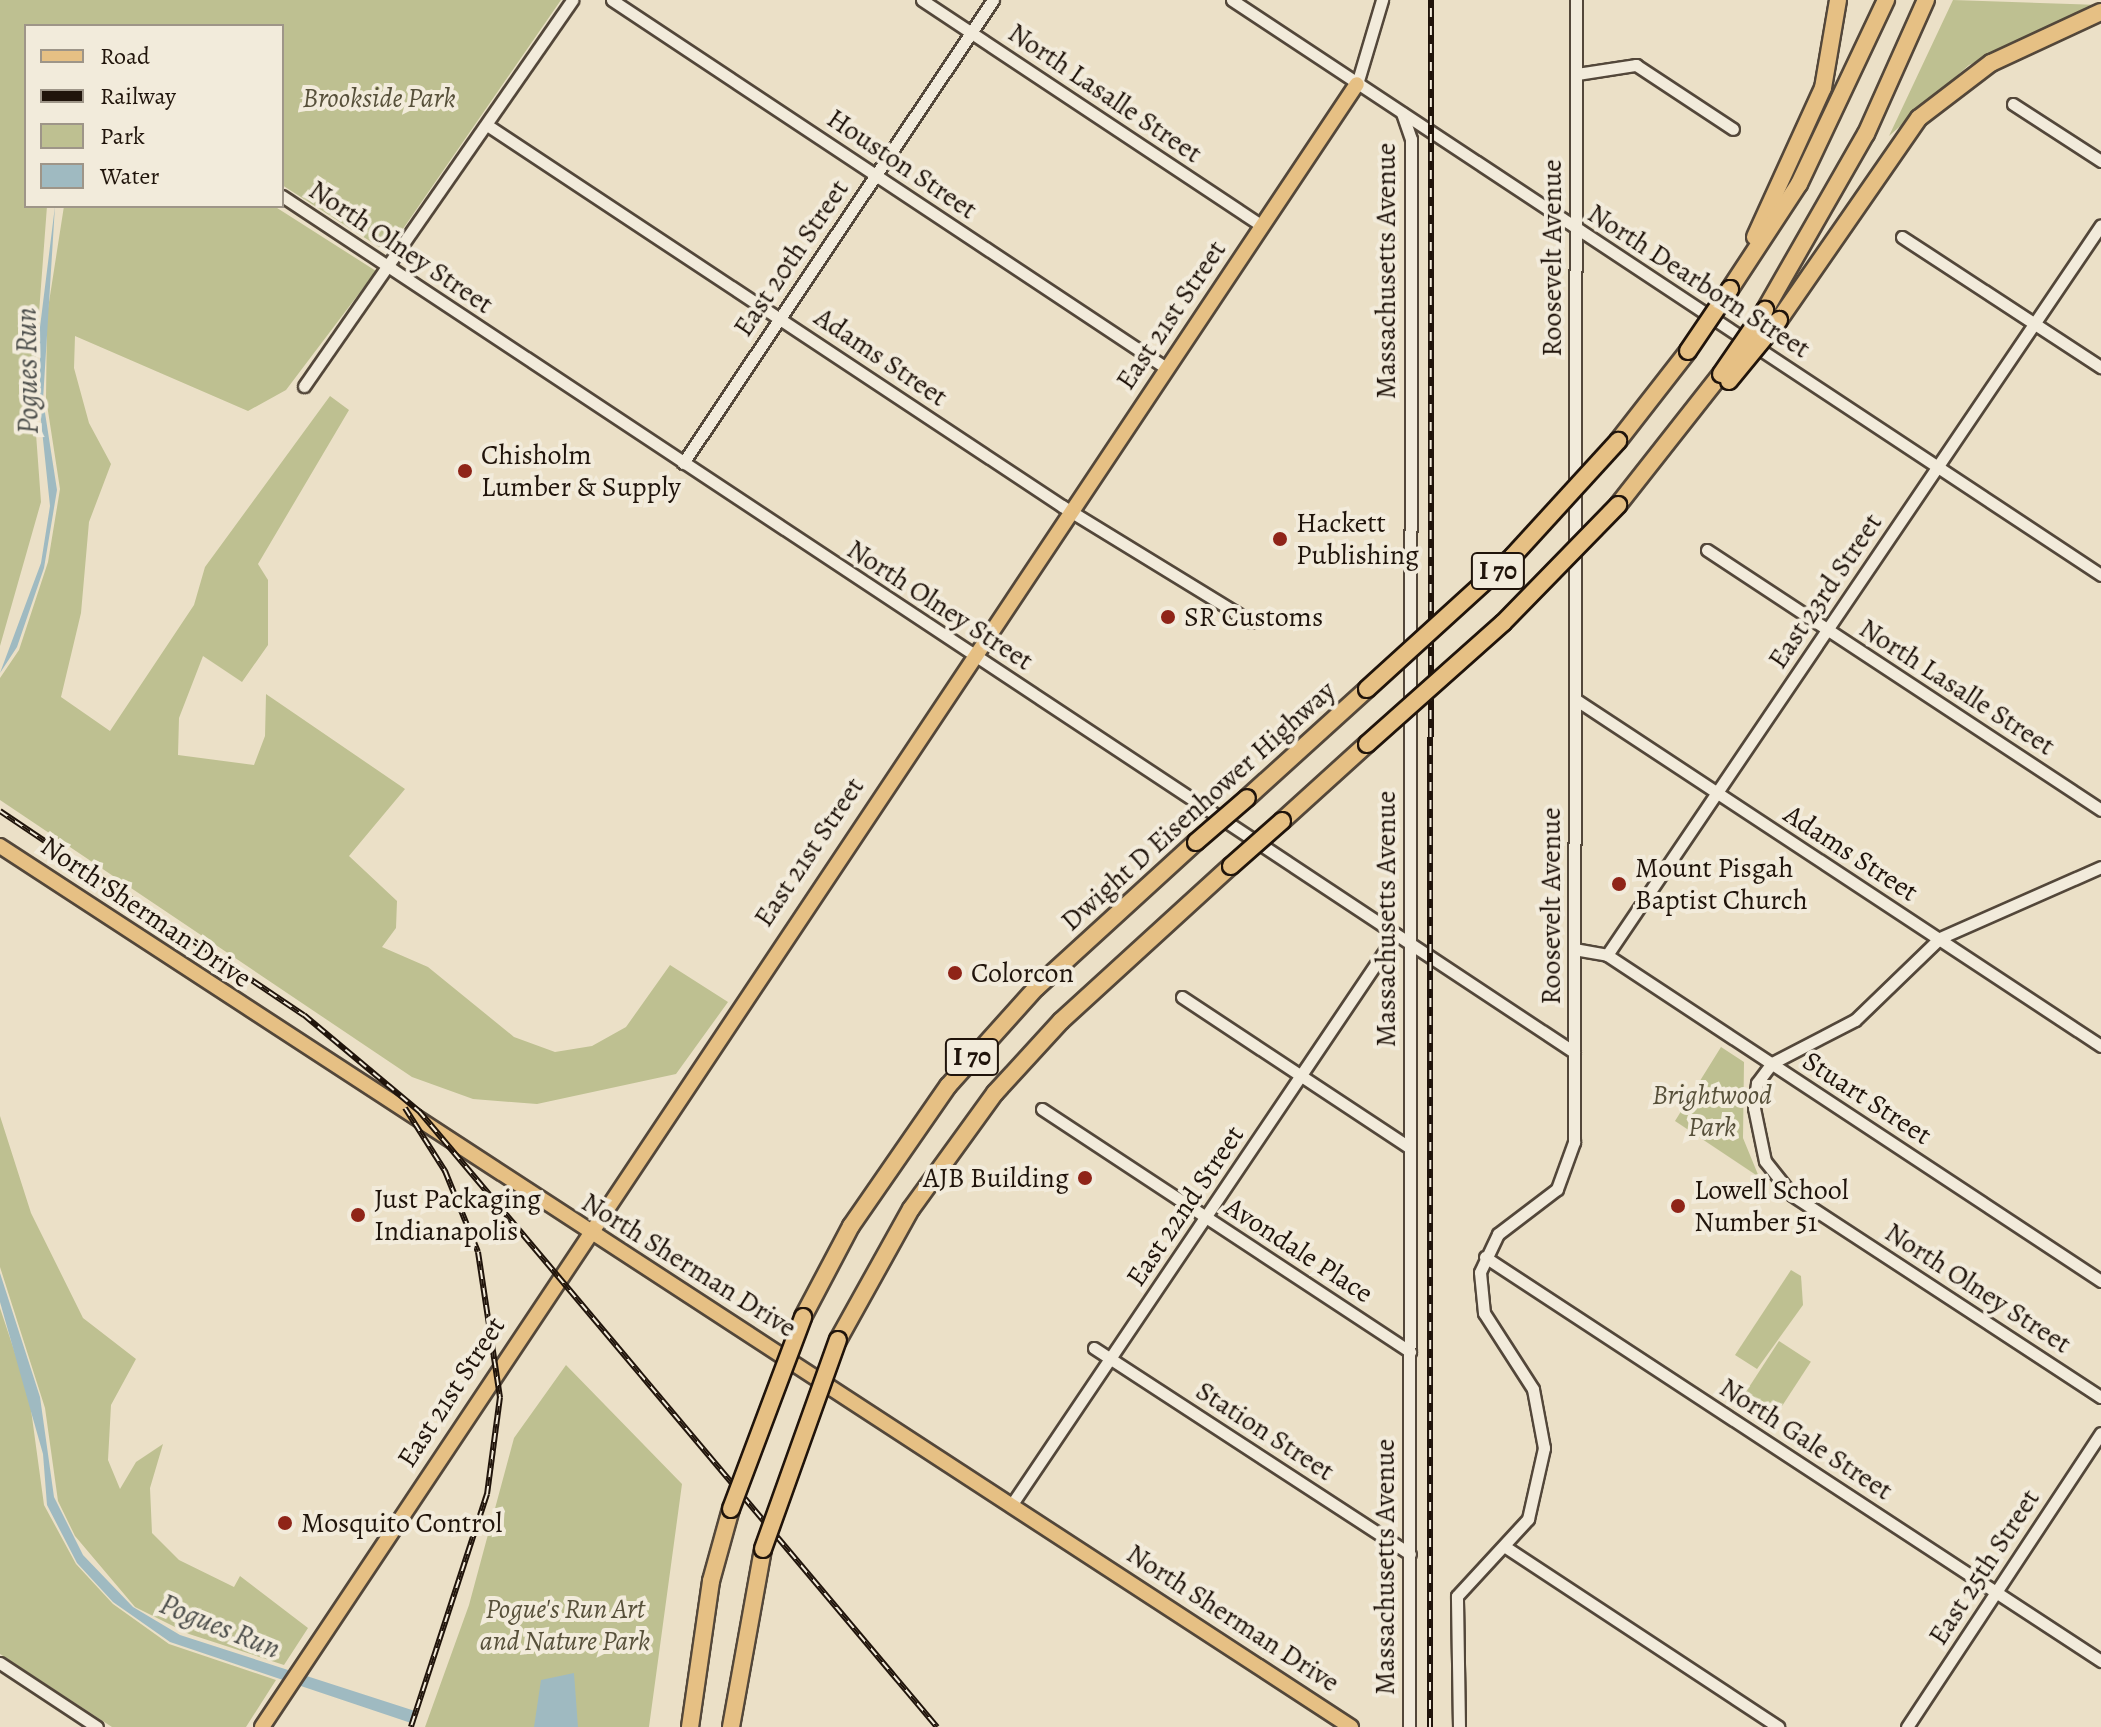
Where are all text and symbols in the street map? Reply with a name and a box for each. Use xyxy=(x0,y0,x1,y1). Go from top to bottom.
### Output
street label: North Lasalle Street xyxy=(1002,16,1208,170)
legend xyxy=(24,24,284,208)
text: Road xyxy=(100,40,150,72)
text: Railway xyxy=(100,80,176,112)
park label: Brookside Park xyxy=(302,81,456,115)
street label: Houston Street xyxy=(821,101,983,227)
text: Park xyxy=(100,120,145,152)
street label: Massachusetts Avenue xyxy=(1369,143,1403,399)
street label: Roosevelt Avenue xyxy=(1535,159,1569,357)
text: Water xyxy=(100,160,160,192)
street label: North Olney Street xyxy=(303,173,499,321)
street label: East 20th Street xyxy=(726,173,856,343)
street label: North Dearborn Street xyxy=(1581,196,1817,366)
street label: East 21st Street xyxy=(1109,234,1233,396)
street label: Adams Street xyxy=(808,300,954,414)
water label: Pogues Run xyxy=(8,307,46,435)
place label: Chisholm Lumber & Supply xyxy=(481,438,681,504)
marker: Chisholm Lumber & Supply xyxy=(456,462,474,480)
place label: Hackett Publishing xyxy=(1296,506,1419,572)
street label: East 23rd Street xyxy=(1761,507,1889,675)
marker: Hackett Publishing xyxy=(1271,530,1289,548)
street label: North Olney Street xyxy=(841,532,1039,678)
road number: I 70 xyxy=(1470,549,1526,593)
place label: SR Customs xyxy=(1184,600,1323,634)
marker: SR Customs xyxy=(1159,608,1177,626)
street label: North Lasalle Street xyxy=(1853,611,2061,763)
street label: Dwight D Eisenhower Highway xyxy=(1054,674,1342,938)
street label: East 21st Street xyxy=(747,771,871,933)
street label: Massachusetts Avenue xyxy=(1369,791,1403,1047)
street label: Adams Street xyxy=(1778,797,1924,909)
street label: Roosevelt Avenue xyxy=(1534,807,1568,1005)
street label: North Sherman Drive xyxy=(34,829,258,995)
place label: Mount Pisgah Baptist Church xyxy=(1635,851,1808,917)
marker: Mount Pisgah Baptist Church xyxy=(1610,875,1628,893)
place label: Colorcon xyxy=(971,956,1074,990)
marker: Colorcon xyxy=(946,964,964,982)
road number: I 70 xyxy=(944,1035,1000,1079)
street label: Stuart Street xyxy=(1796,1044,1938,1152)
park label: Brightwood Park xyxy=(1652,1078,1772,1144)
street label: East 22nd Street xyxy=(1119,1119,1251,1293)
place label: AJB Building xyxy=(923,1161,1069,1195)
marker: AJB Building xyxy=(1076,1169,1094,1187)
place label: Lowell School Number 51 xyxy=(1694,1173,1849,1239)
place label: Just Packaging Indianapolis xyxy=(374,1182,541,1248)
street label: North Sherman Drive xyxy=(575,1185,803,1345)
street label: Avondale Place xyxy=(1219,1190,1379,1310)
marker: Lowell School Number 51 xyxy=(1669,1197,1687,1215)
marker: Just Packaging Indianapolis xyxy=(349,1206,367,1224)
street label: North Olney Street xyxy=(1879,1215,2077,1361)
street label: East 21st Street xyxy=(390,1310,512,1474)
street label: North Gale Street xyxy=(1713,1371,1899,1507)
street label: Station Street xyxy=(1190,1374,1340,1488)
street label: Massachusetts Avenue xyxy=(1368,1439,1402,1695)
street label: East 25th Street xyxy=(1921,1483,2047,1651)
place label: Mosquito Control xyxy=(301,1506,502,1540)
marker: Mosquito Control xyxy=(276,1514,294,1532)
street label: North Sherman Drive xyxy=(1120,1537,1346,1699)
water label: Pogues Run xyxy=(154,1586,286,1666)
park label: Pogue's Run Art and Nature Park xyxy=(480,1592,650,1658)

